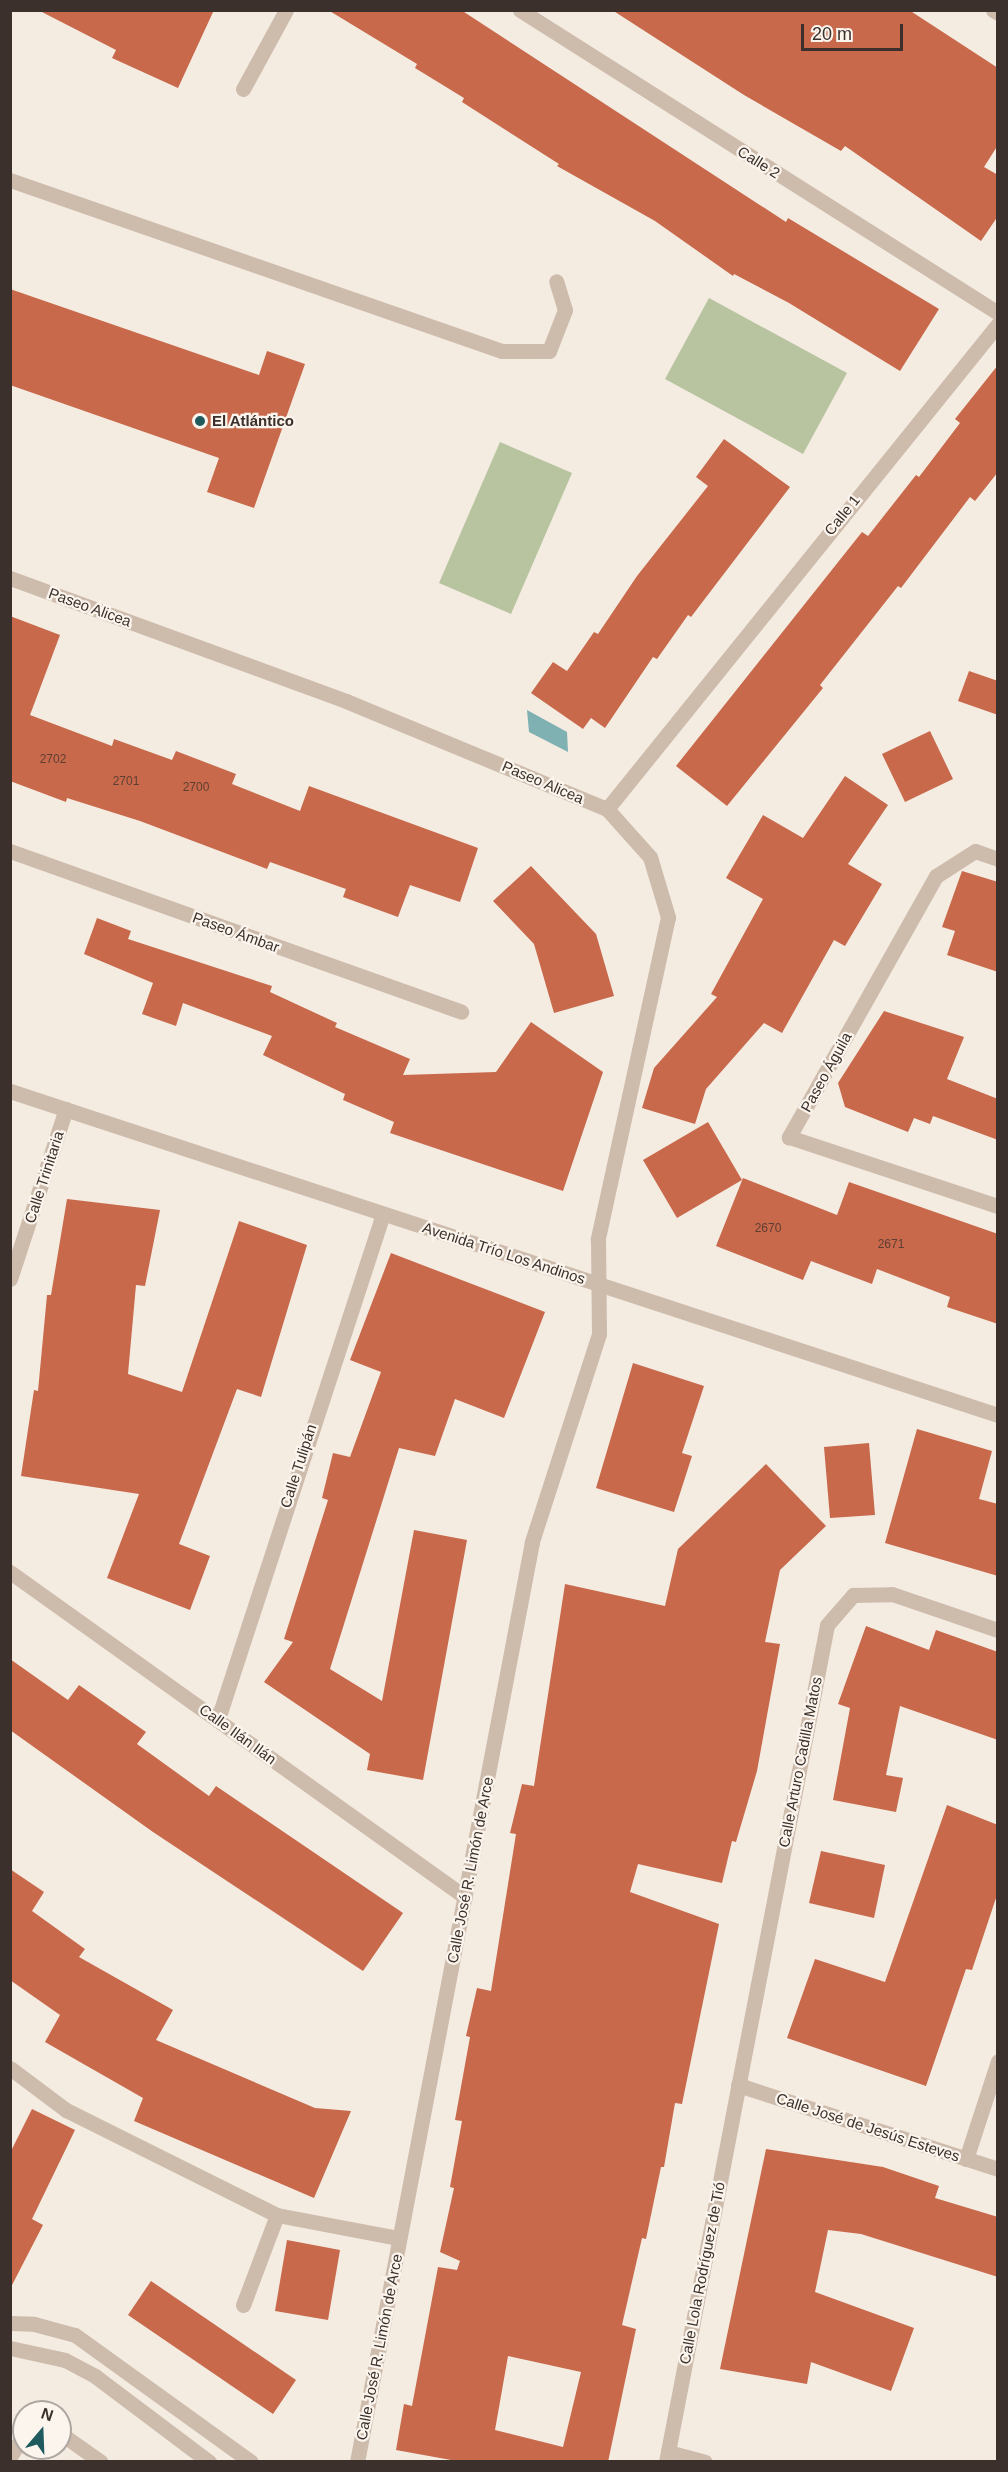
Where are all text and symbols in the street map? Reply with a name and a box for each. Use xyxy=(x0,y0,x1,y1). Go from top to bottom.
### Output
scale bar xyxy=(804,12,906,50)
text: 20 m xyxy=(812,24,852,44)
street label: Calle 2 xyxy=(734,142,784,182)
place label: El Atlántico xyxy=(212,412,295,430)
marker: El Atlántico xyxy=(193,414,207,428)
street label: Calle 1 xyxy=(820,491,864,539)
street label: Paseo Alicea xyxy=(46,584,134,630)
house number: 2702 xyxy=(40,753,66,767)
street label: Paseo Alicea xyxy=(499,757,587,807)
house number: 2701 xyxy=(113,775,139,789)
house number: 2700 xyxy=(183,781,209,795)
street label: Paseo Ámbar xyxy=(190,908,282,956)
street label: Paseo Águila xyxy=(797,1029,855,1115)
street label: Calle Trinitaria xyxy=(21,1129,67,1225)
street label: Avenida Trío Los Andinos xyxy=(420,1218,588,1288)
house number: 2670 xyxy=(755,1222,781,1236)
house number: 2671 xyxy=(878,1238,904,1252)
street label: Calle Tulipán xyxy=(276,1422,320,1510)
street label: Calle Arturo Cadilla Matos xyxy=(775,1675,825,1849)
street label: Calle Ilán Ilán xyxy=(196,1700,280,1768)
street label: Calle José R. Limón de Arce xyxy=(443,1775,497,1965)
street label: Calle José de Jesús Esteves xyxy=(774,2089,962,2165)
street label: Calle Lola Rodríguez de Tió xyxy=(675,2180,729,2366)
street label: Calle José R. Limón de Arce xyxy=(352,2252,406,2442)
north arrow xyxy=(12,2400,72,2460)
text: N xyxy=(39,2404,56,2424)

